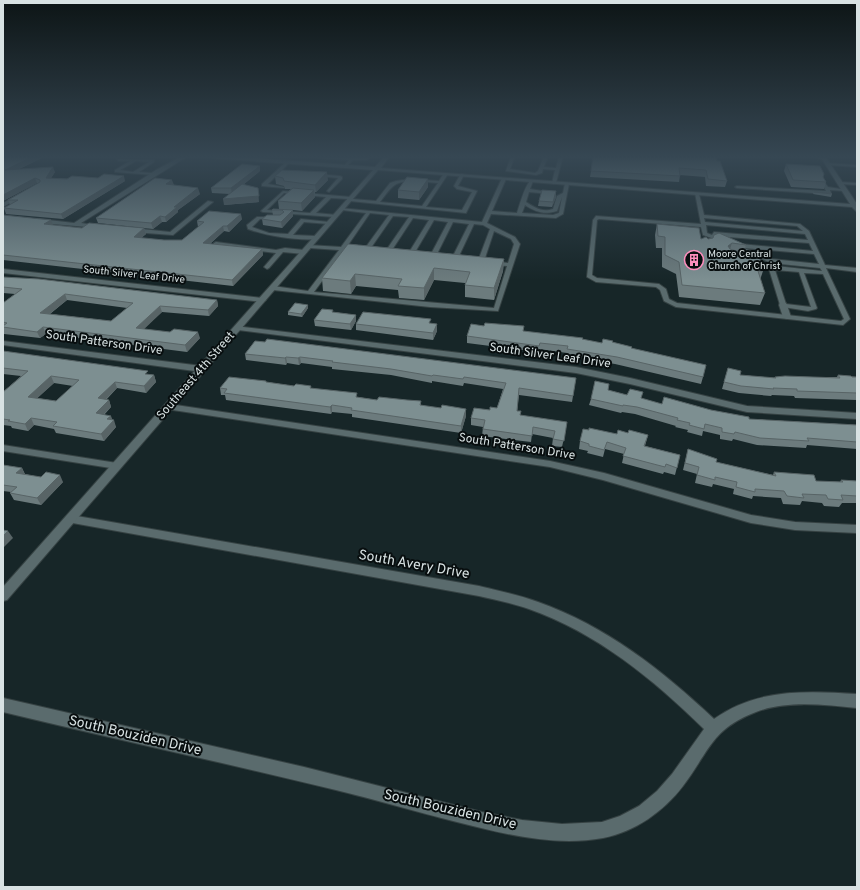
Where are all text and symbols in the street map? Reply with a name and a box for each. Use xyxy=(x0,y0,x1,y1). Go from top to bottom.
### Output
place label: Moore Central Church of Christ xyxy=(708,248,781,273)
building icon: Moore Central Church of Christ xyxy=(683,249,705,271)
street label: South Silver Leaf Drive xyxy=(83,263,185,287)
street label: South Patterson Drive xyxy=(45,327,163,359)
street label: Southeast 4th Street xyxy=(153,329,239,423)
street label: South Silver Leaf Drive xyxy=(488,340,612,372)
street label: South Patterson Drive xyxy=(458,430,576,464)
street label: South Avery Drive xyxy=(357,547,471,583)
street label: South Bouziden Drive xyxy=(67,712,203,760)
street label: South Bouziden Drive xyxy=(382,786,518,834)

